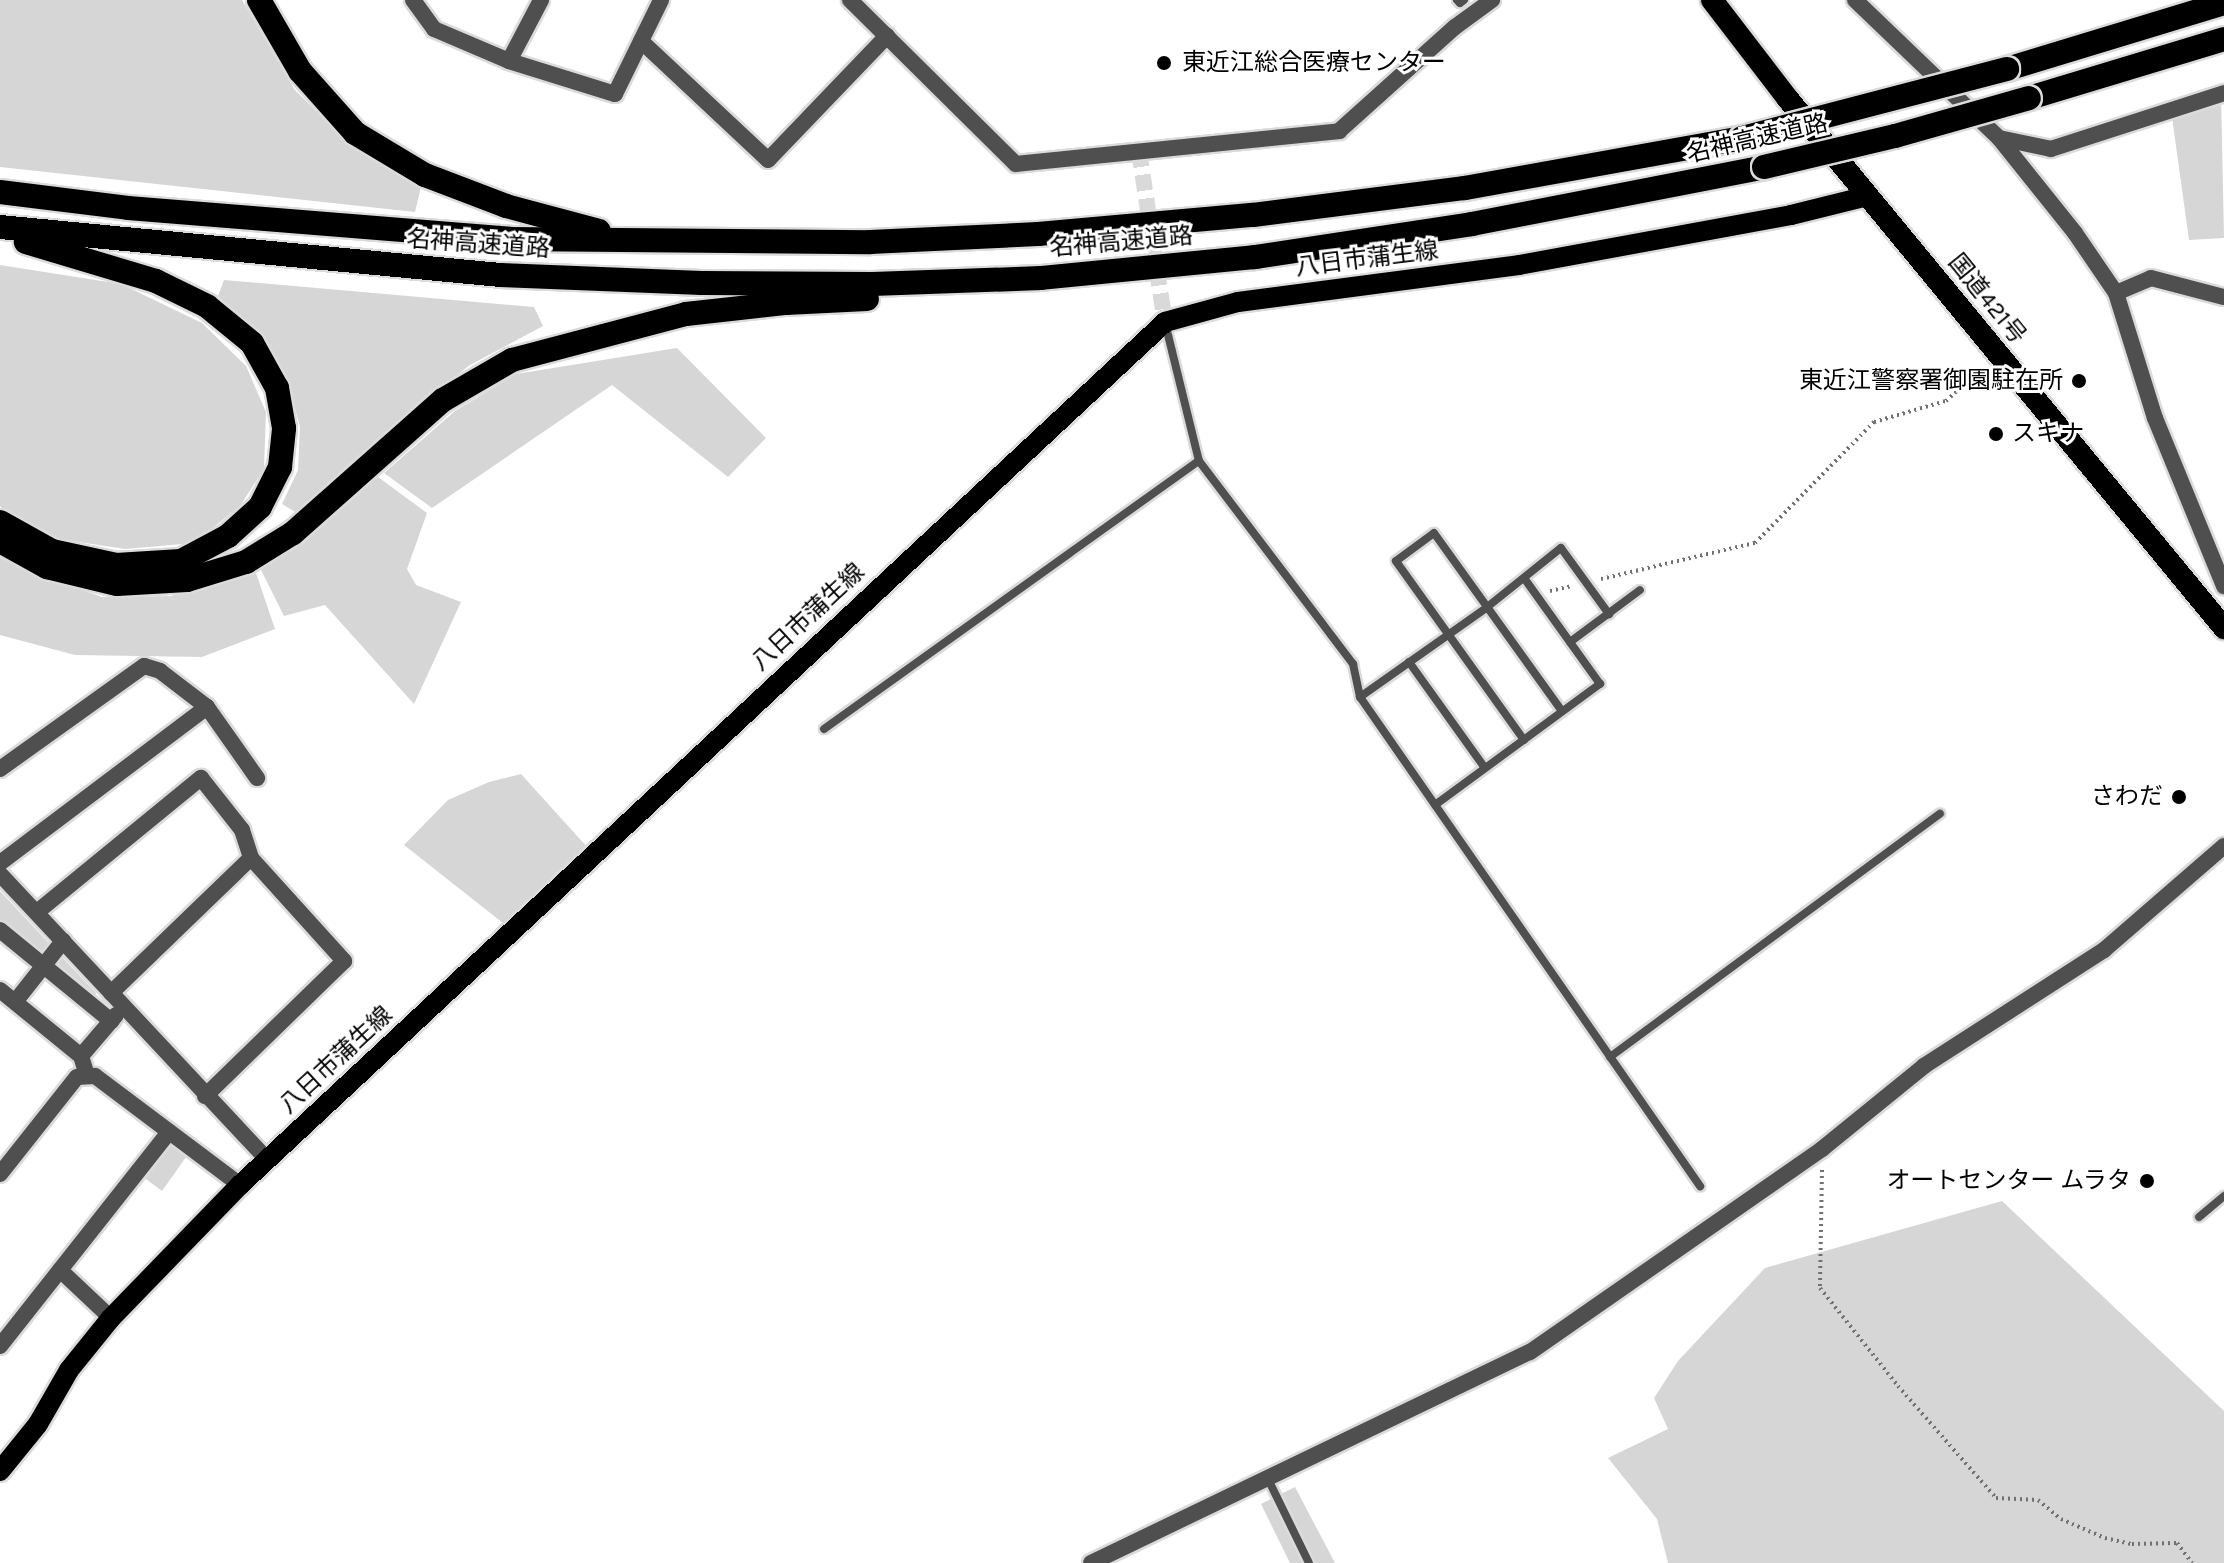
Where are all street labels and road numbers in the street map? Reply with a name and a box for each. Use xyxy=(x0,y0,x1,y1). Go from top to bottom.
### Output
street label: 名神高速道路 xyxy=(1684,109,1830,169)
street label: 名神高速道路 xyxy=(1048,221,1194,263)
street label: 名神高速道路 xyxy=(405,225,551,263)
street label: 八日市蒲生線 xyxy=(1294,236,1440,282)
street label: 国道421号 xyxy=(1942,248,2032,350)
street label: 八日市蒲生線 xyxy=(746,557,870,677)
street label: 八日市蒲生線 xyxy=(274,1000,398,1120)

